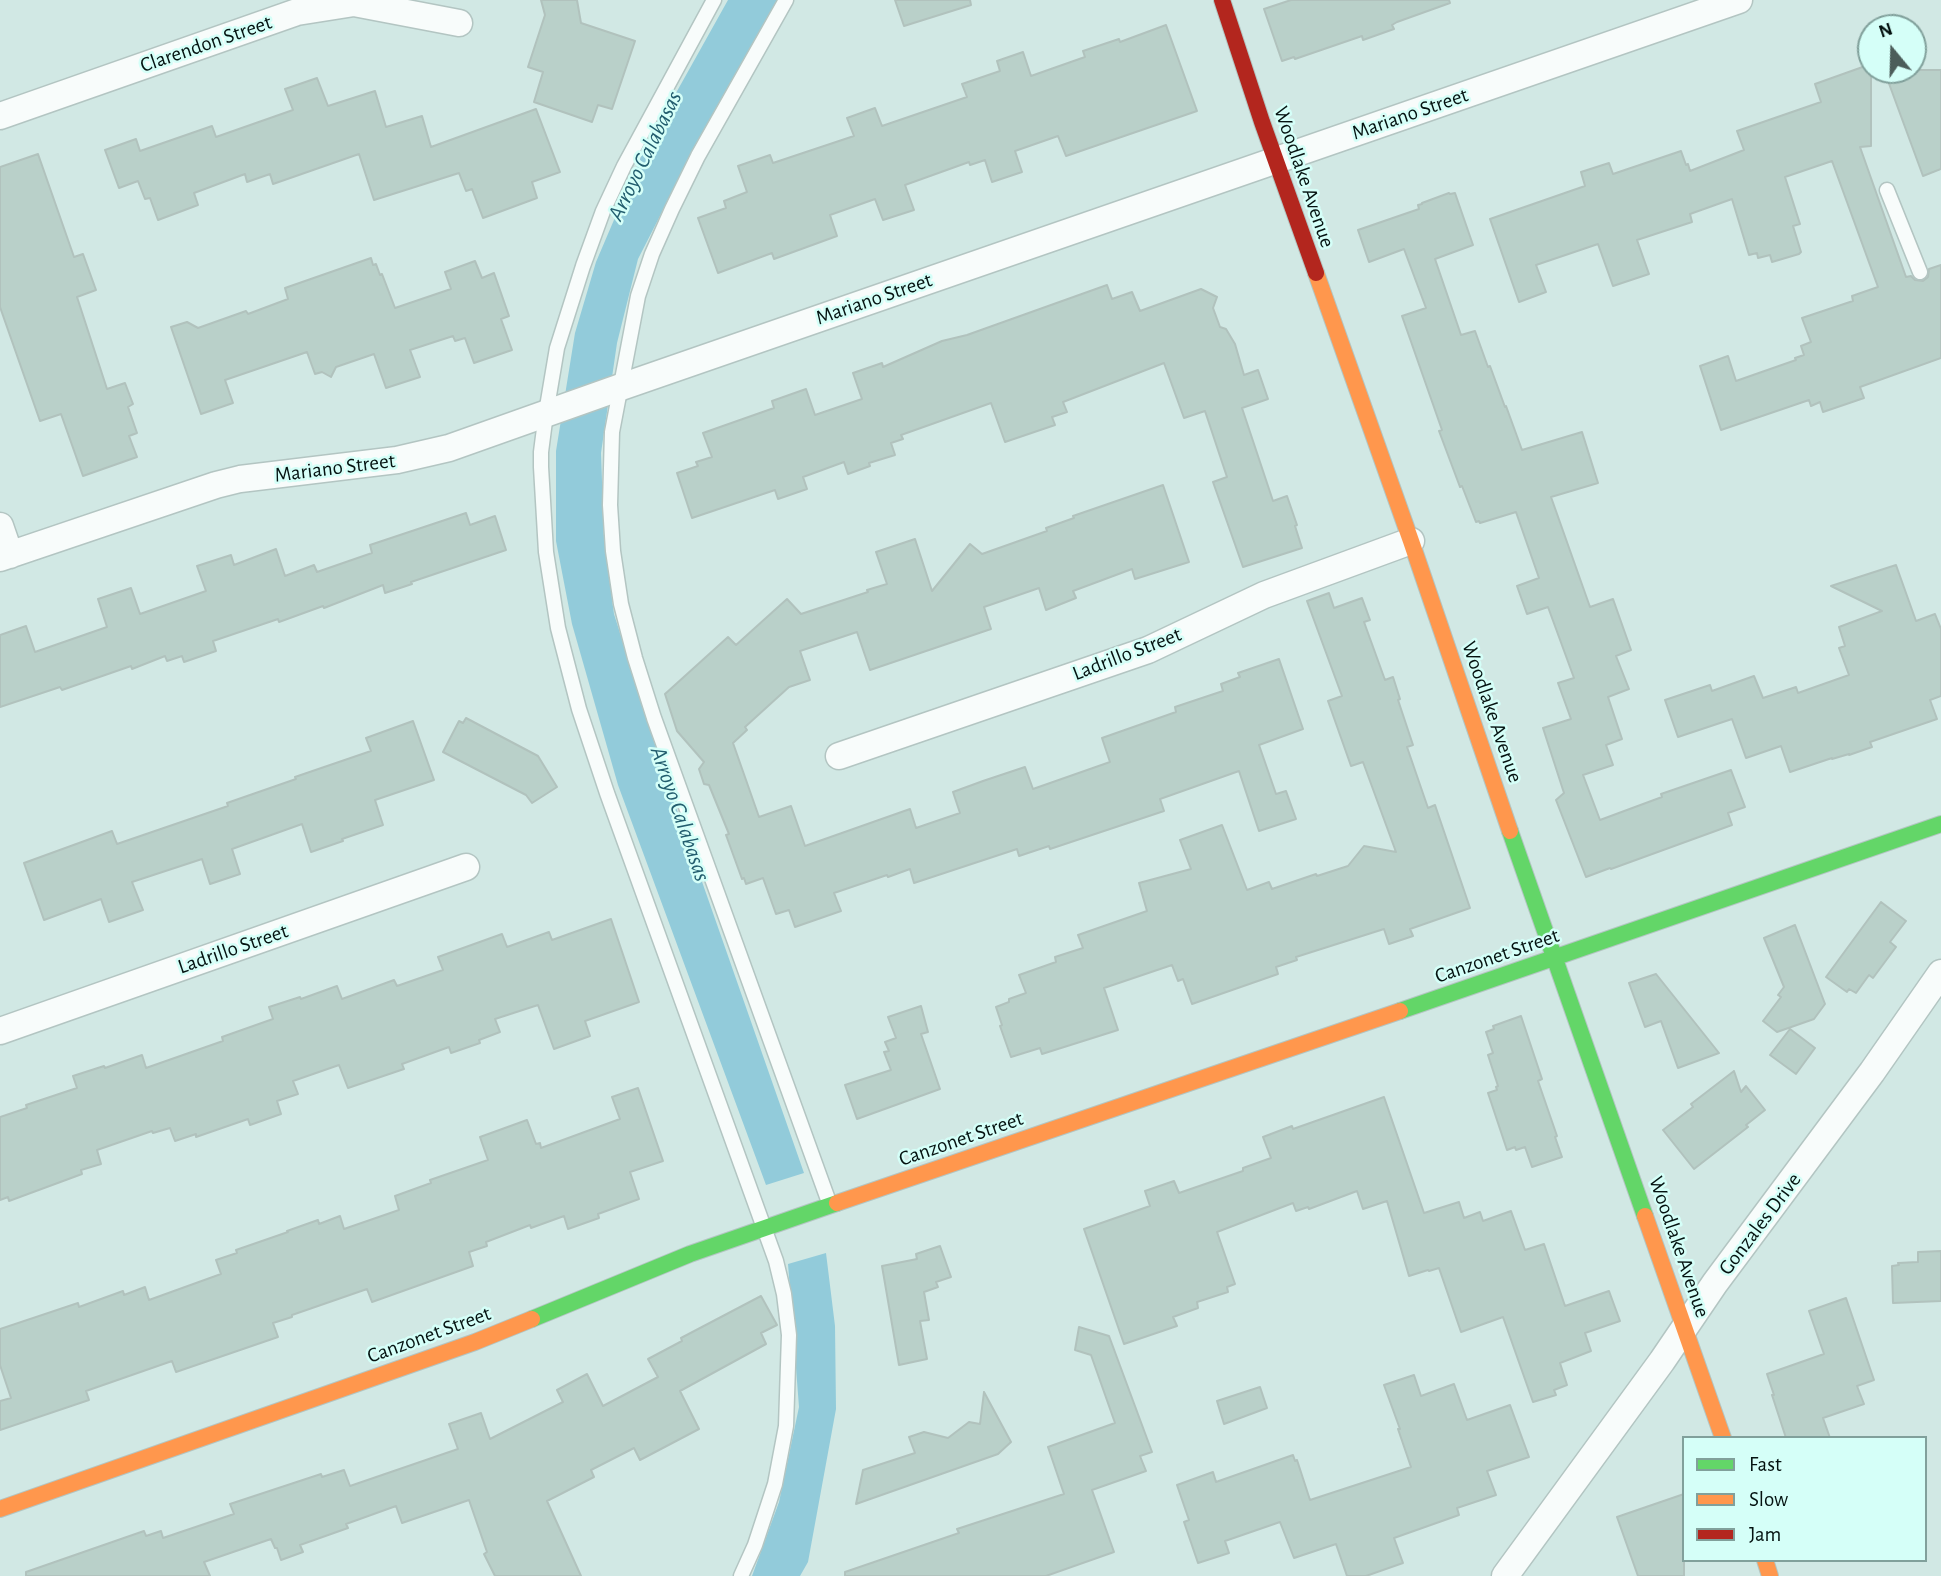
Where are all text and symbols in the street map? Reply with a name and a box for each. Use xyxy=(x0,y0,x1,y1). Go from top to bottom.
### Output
street label: Clarendon Street xyxy=(137,10,275,78)
north arrow xyxy=(1857,14,1927,84)
text: N xyxy=(1876,19,1895,42)
street label: Mariano Street xyxy=(1349,82,1471,146)
water label: Arroyo Calabasas xyxy=(602,87,688,225)
street label: Woodlake Avenue xyxy=(1268,103,1340,251)
street label: Mariano Street xyxy=(813,267,935,331)
street label: Mariano Street xyxy=(273,448,397,488)
street label: Ladrillo Street xyxy=(1069,622,1185,686)
street label: Woodlake Avenue xyxy=(1456,638,1528,786)
water label: Arroyo Calabasas xyxy=(644,743,716,885)
street label: Ladrillo Street xyxy=(175,918,291,980)
street label: Canzonet Street xyxy=(1432,923,1562,989)
street label: Canzonet Street xyxy=(896,1106,1026,1172)
street label: Gonzales Drive xyxy=(1713,1168,1807,1280)
street label: Woodlake Avenue xyxy=(1643,1173,1715,1321)
street label: Canzonet Street xyxy=(364,1301,494,1369)
legend xyxy=(1682,1436,1927,1562)
text: Fast xyxy=(1749,1454,1782,1475)
text: Slow xyxy=(1749,1489,1788,1510)
text: Jam xyxy=(1749,1524,1781,1545)

